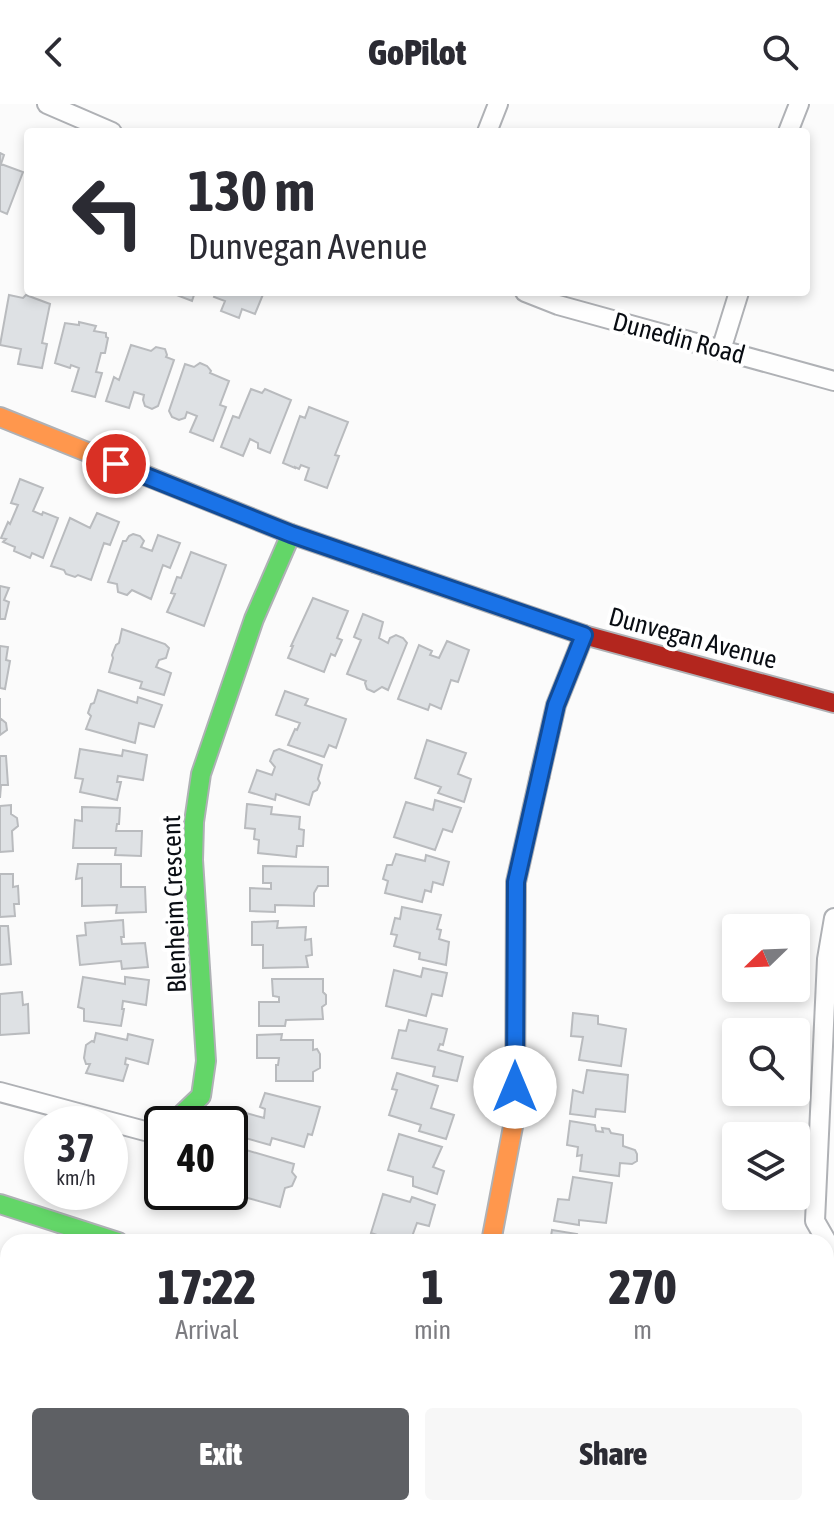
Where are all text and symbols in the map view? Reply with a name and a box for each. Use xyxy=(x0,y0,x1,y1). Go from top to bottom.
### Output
icon: back xyxy=(32,30,76,74)
icon: search xyxy=(758,30,802,74)
text: GoPilot xyxy=(368,31,466,73)
text: 130 m xyxy=(188,159,315,223)
icon: left xyxy=(56,160,160,264)
text: Dunvegan Avenue xyxy=(188,225,427,267)
street label: Dunedin Road xyxy=(610,306,748,370)
pin xyxy=(82,430,150,498)
icon: arrive xyxy=(94,442,138,486)
street label: Dunvegan Avenue xyxy=(606,601,780,675)
street label: Blenheim Crescent xyxy=(156,815,192,993)
north arrow xyxy=(722,914,810,1002)
map controls xyxy=(722,914,810,1210)
button: search xyxy=(722,1018,810,1106)
position arrow xyxy=(473,1045,557,1129)
speed limit sign: 40 xyxy=(144,1106,248,1210)
button: layers xyxy=(722,1122,810,1210)
text: 37 xyxy=(57,1125,95,1170)
text: km/h xyxy=(56,1166,96,1189)
text: 17:22 xyxy=(158,1259,256,1314)
text: 1 xyxy=(421,1259,444,1314)
text: 270 xyxy=(609,1259,676,1314)
text: Arrival xyxy=(175,1315,239,1345)
text: min xyxy=(414,1315,451,1345)
text: m xyxy=(633,1315,652,1345)
button: Exit xyxy=(32,1408,409,1500)
button: Share xyxy=(425,1408,802,1500)

